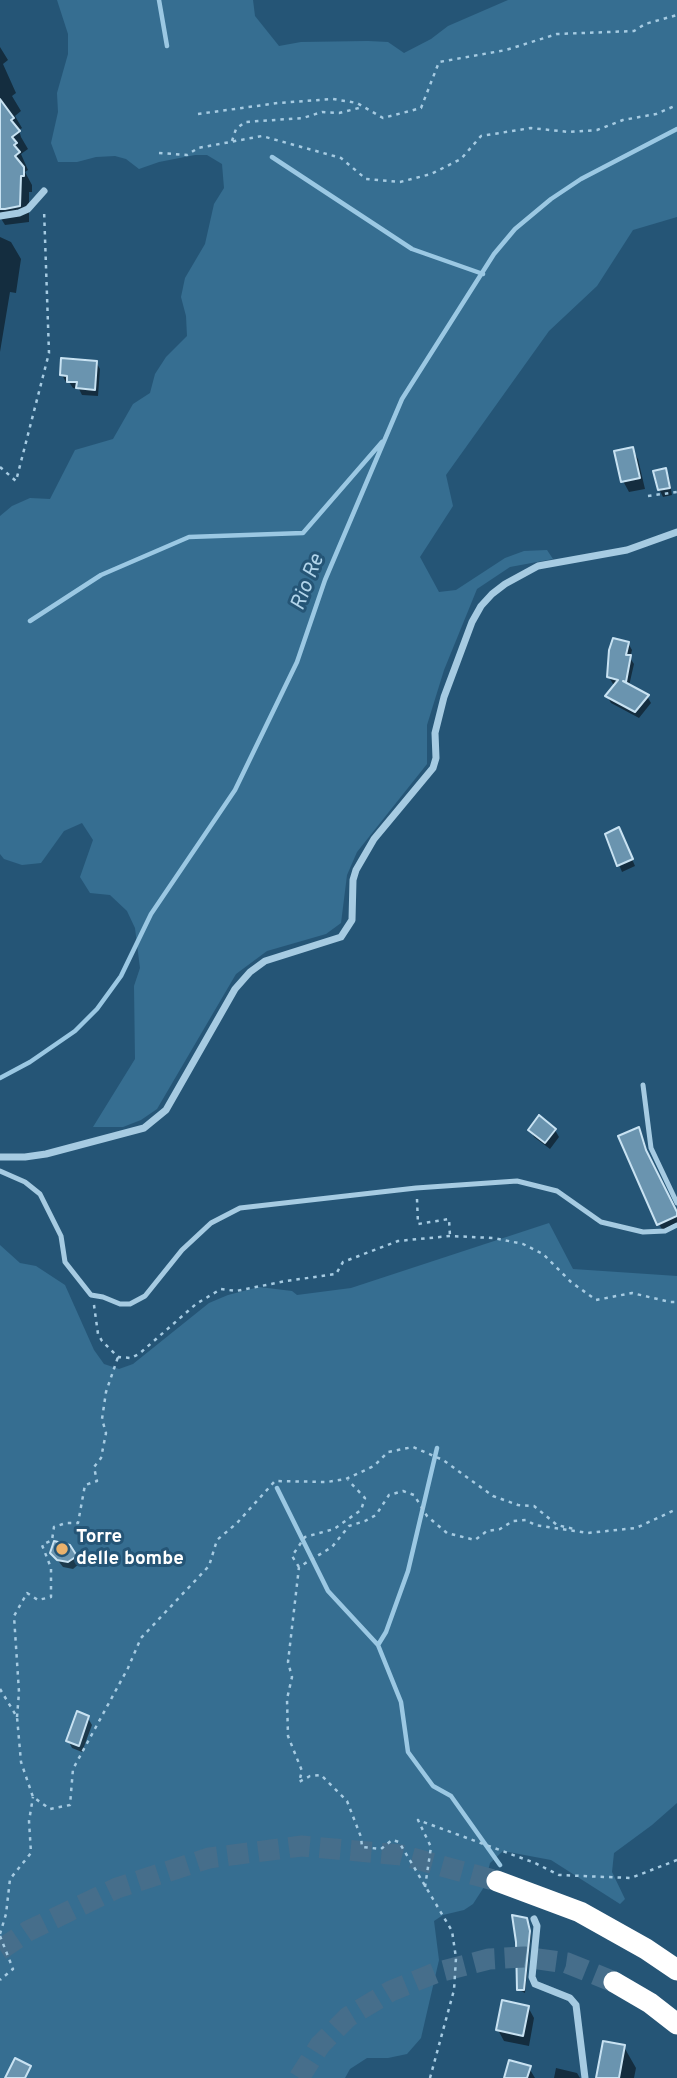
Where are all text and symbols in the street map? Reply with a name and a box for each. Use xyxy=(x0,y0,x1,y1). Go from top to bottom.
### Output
water label: Rio Re xyxy=(287,551,331,615)
place label: Torre delle bombe xyxy=(76,1527,184,1571)
marker: Torre delle bombe xyxy=(54,1541,70,1557)

